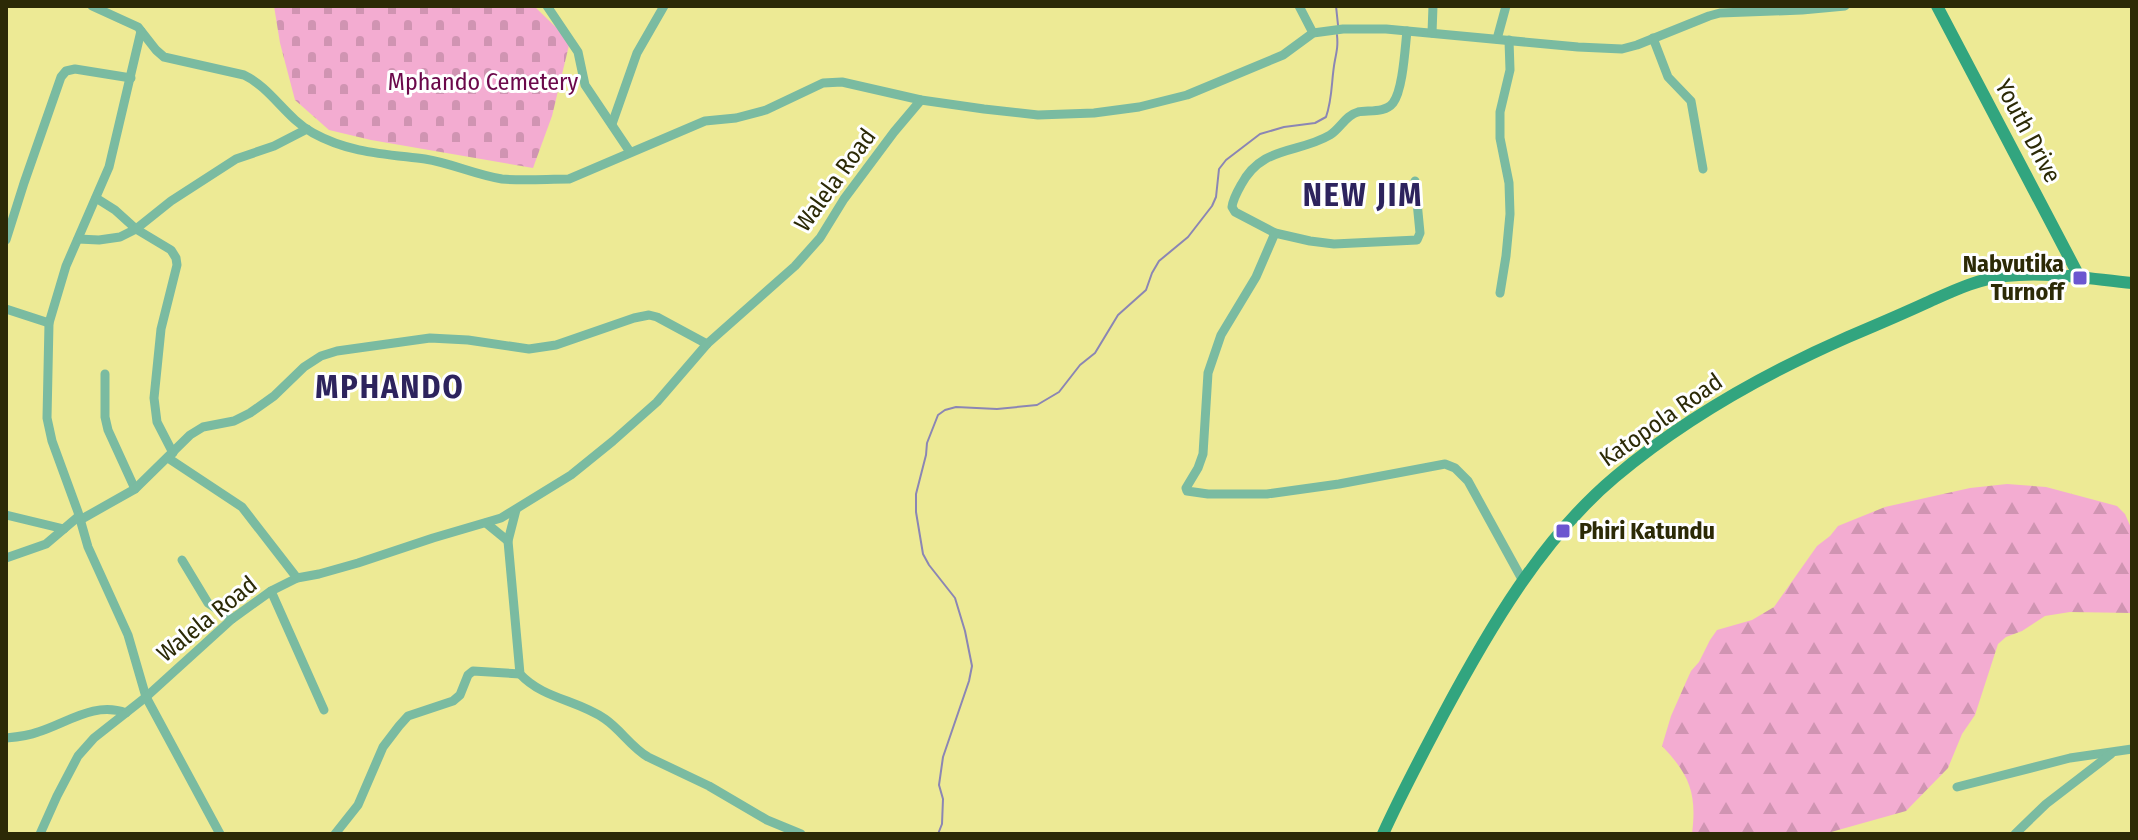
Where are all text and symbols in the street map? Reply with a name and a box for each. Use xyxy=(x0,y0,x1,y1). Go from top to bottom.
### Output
park label: Mphando Cemetery xyxy=(388,68,578,96)
street label: Youth Drive xyxy=(1989,75,2067,187)
street label: Walela Road xyxy=(788,123,882,237)
district label: NEW JIM xyxy=(1303,176,1423,214)
place label: Nabvutika Turnoff xyxy=(1963,250,2066,306)
marker: Nabvutika Turnoff xyxy=(2071,269,2089,287)
street label: Katopola Road xyxy=(1594,367,1728,473)
district label: MPHANDO xyxy=(315,368,465,406)
place label: Phiri Katundu xyxy=(1579,517,1715,545)
marker: Phiri Katundu xyxy=(1554,522,1572,540)
street label: Walela Road xyxy=(151,570,263,668)

